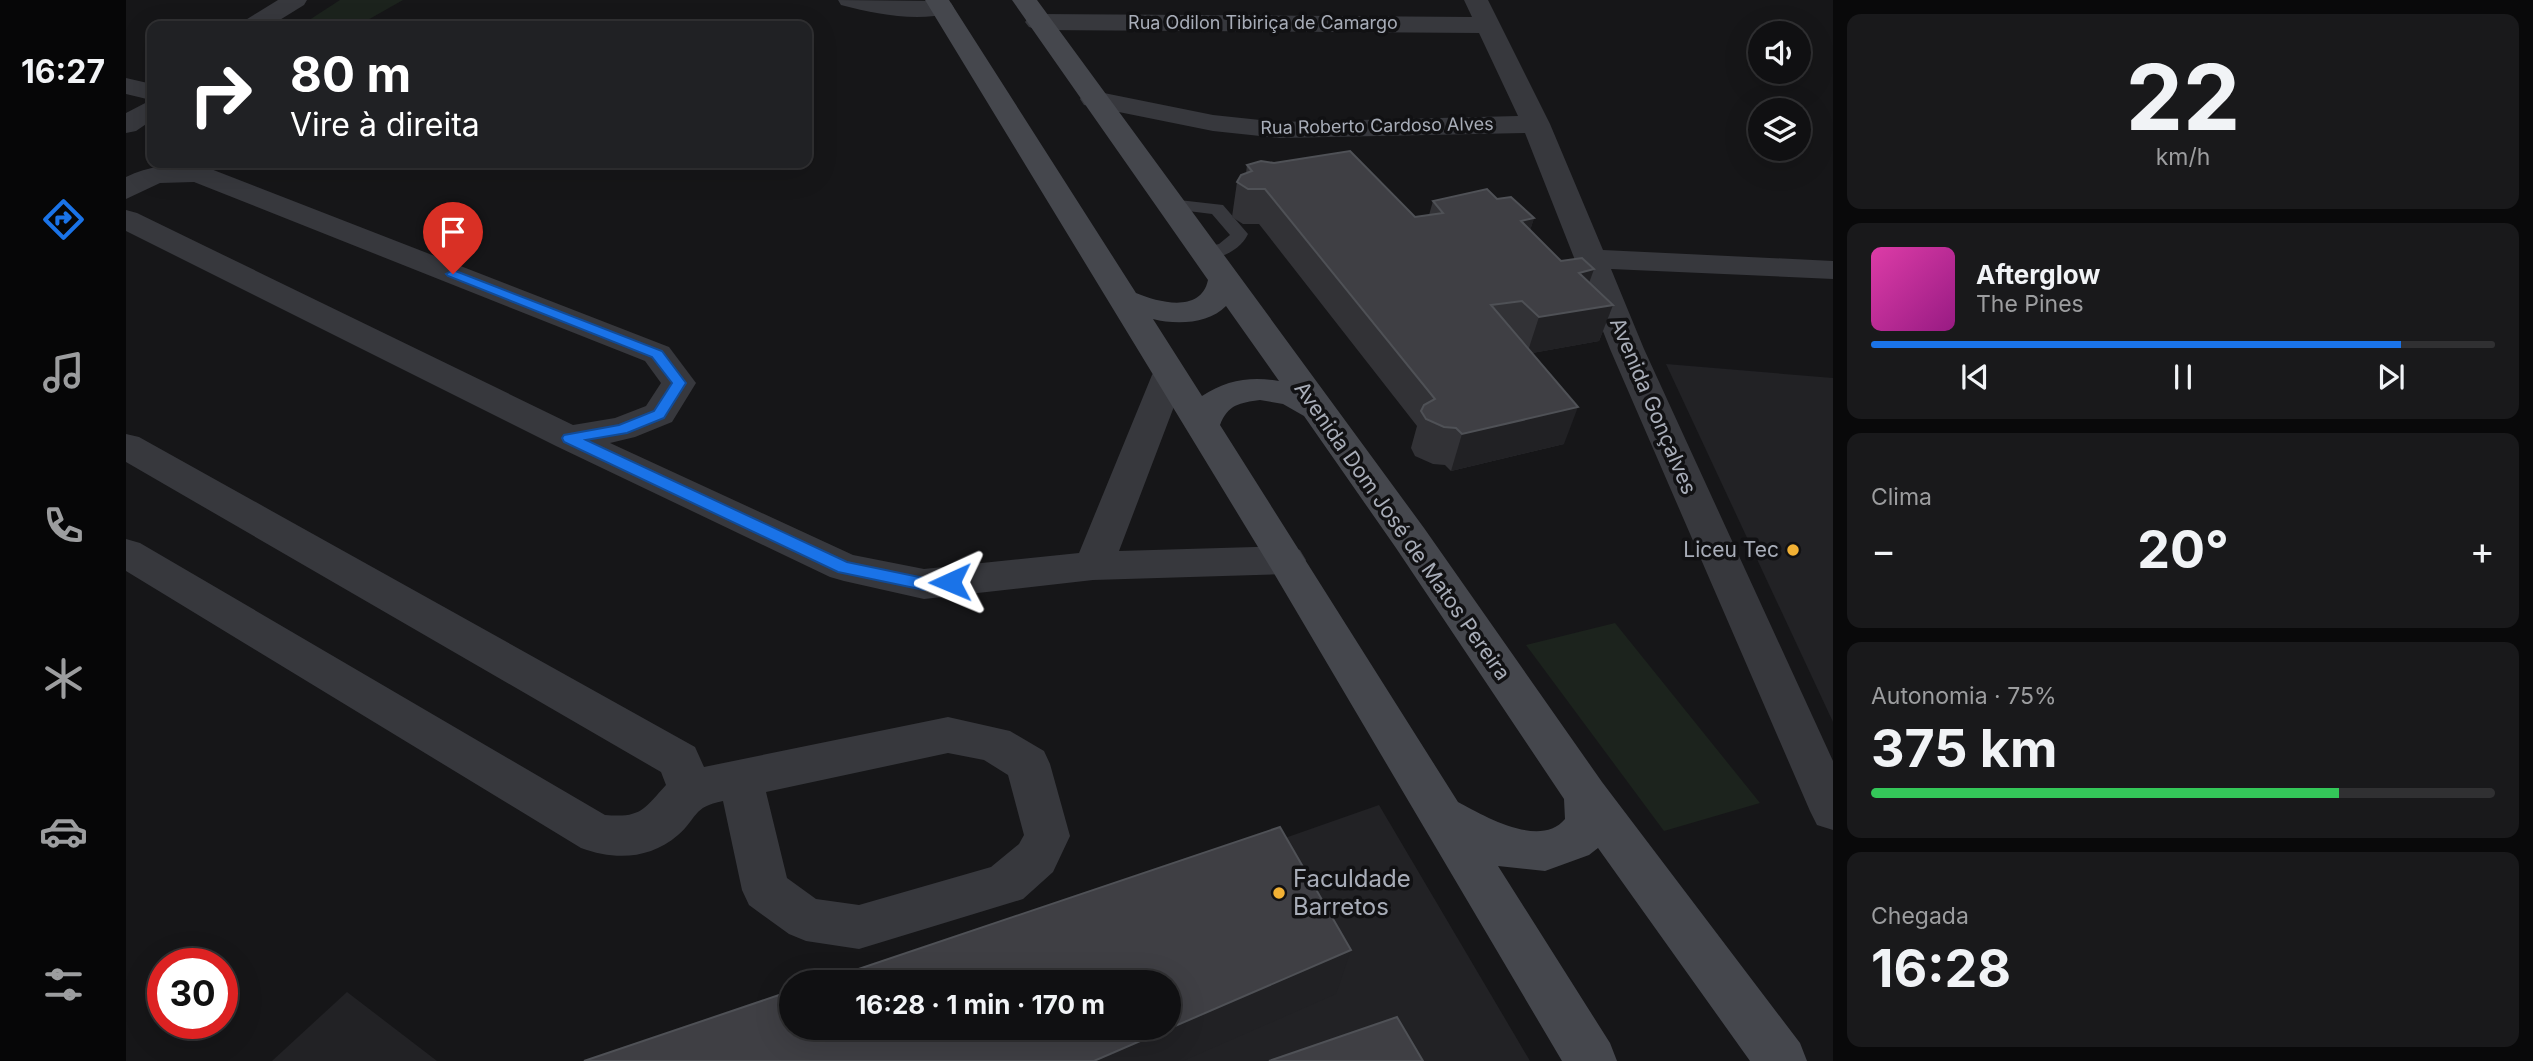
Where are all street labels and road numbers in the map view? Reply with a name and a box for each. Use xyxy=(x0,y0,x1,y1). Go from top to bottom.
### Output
street label: Rua Odilon Tibiriça de Camargo xyxy=(1128,12,1398,33)
street label: Rua Roberto Cardoso Alves xyxy=(1260,113,1494,138)
street label: Avenida Gonçalves xyxy=(1605,314,1702,498)
street label: Avenida Dom José de Matos Pereira xyxy=(1289,377,1516,685)

